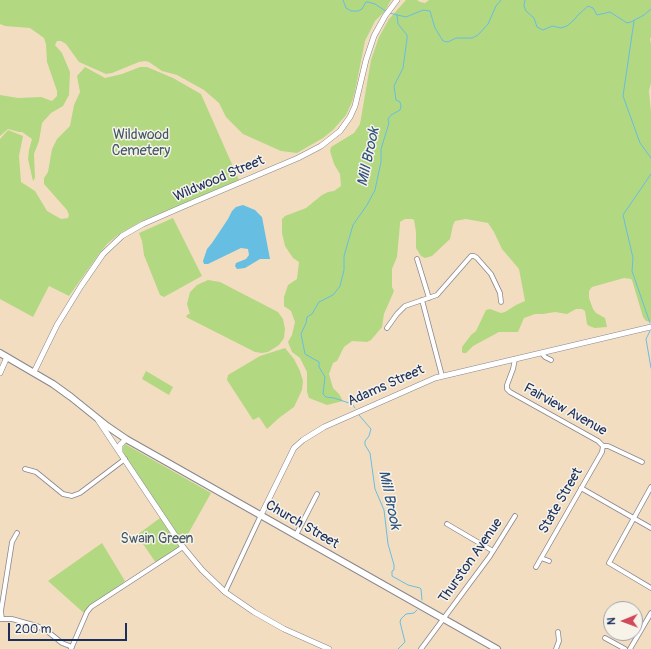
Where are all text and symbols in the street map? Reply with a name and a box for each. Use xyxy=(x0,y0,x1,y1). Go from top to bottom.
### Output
water label: Mill Brook xyxy=(354,126,384,188)
park label: Wildwood Cemetery xyxy=(112,127,170,160)
street label: Wildwood Street xyxy=(171,152,267,206)
street label: Adams Street xyxy=(345,362,427,410)
street label: Fairview Avenue xyxy=(520,380,610,440)
street label: State Street xyxy=(535,465,587,537)
water label: Mill Brook xyxy=(374,469,404,531)
street label: Church Street xyxy=(262,497,342,553)
street label: Thurston Avenue xyxy=(436,515,506,607)
park label: Swain Green xyxy=(121,531,193,547)
north arrow xyxy=(603,601,643,641)
scale bar xyxy=(10,615,129,641)
text: N xyxy=(605,617,618,625)
text: 200 m xyxy=(15,622,51,637)

